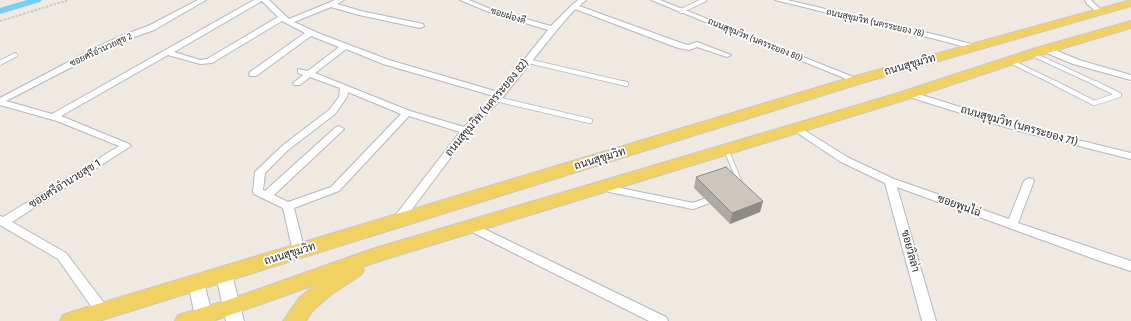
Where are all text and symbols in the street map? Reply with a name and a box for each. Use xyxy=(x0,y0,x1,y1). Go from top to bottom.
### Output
street label: ซอยผ่องดี xyxy=(489,6,527,26)
street label: ถนนสุขุมวิท (นครระยอง 78) xyxy=(825,6,925,40)
street label: ถนนสุขุมวิท (นครระยอง 80) xyxy=(706,16,804,64)
street label: ซอยศรีอำนวยสุข 2 xyxy=(68,31,134,69)
street label: ถนนสุขุมวิท xyxy=(883,51,937,79)
street label: ถนนสุขุมวิท (นครระยอง 82) xyxy=(442,57,532,159)
street label: ถนนสุขุมวิท (นครระยอง 71) xyxy=(959,103,1079,149)
street label: ถนนสุขุมวิท xyxy=(573,145,627,173)
street label: ซอยศรีอำนวยสุข 1 xyxy=(27,157,103,211)
street label: ซอยพูนไฉ่ xyxy=(936,192,982,220)
street label: ซอยวิลล่า xyxy=(898,228,922,274)
street label: ถนนสุขุมวิท xyxy=(263,240,317,268)

